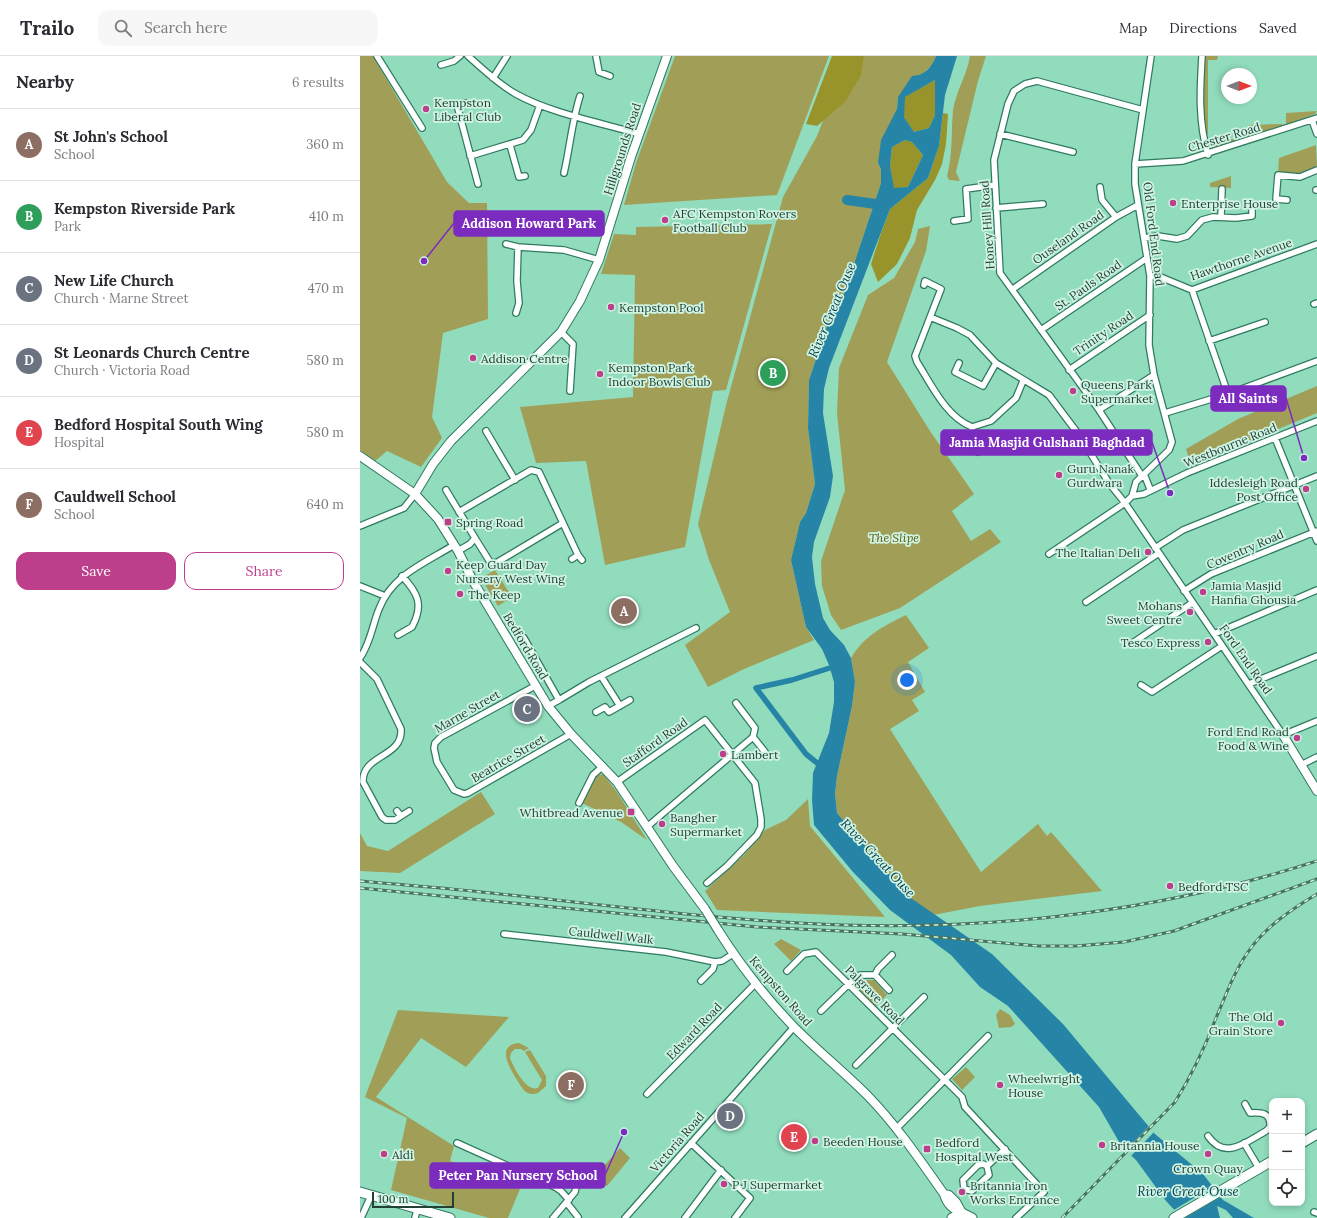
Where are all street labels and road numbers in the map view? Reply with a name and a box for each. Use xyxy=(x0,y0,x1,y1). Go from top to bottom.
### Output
street label: Hillgrounds Road xyxy=(600,101,644,197)
street label: Chester Road xyxy=(1186,119,1262,155)
street label: Honey Hill Road xyxy=(976,180,998,270)
street label: Old Ford End Road xyxy=(1140,181,1168,287)
street label: Ouseland Road xyxy=(1029,207,1107,267)
street label: Hawthorne Avenue xyxy=(1188,234,1294,283)
street label: St. Pauls Road xyxy=(1052,257,1124,313)
street label: Trinity Road xyxy=(1070,308,1136,358)
street label: Westbourne Road xyxy=(1181,419,1279,471)
street label: Coventry Road xyxy=(1204,526,1286,572)
street label: Bedford Road xyxy=(500,610,552,682)
street label: Ford End Road xyxy=(1216,621,1276,697)
street label: Marne Street xyxy=(431,686,503,736)
street label: Stafford Road xyxy=(620,714,690,770)
street label: Beatrice Street xyxy=(468,731,548,785)
street label: Cauldwell Walk xyxy=(568,923,655,947)
street label: Kempston Road xyxy=(746,953,816,1029)
street label: Palgrave Road xyxy=(842,962,908,1028)
street label: Edward Road xyxy=(663,999,725,1063)
street label: Victoria Road xyxy=(646,1109,707,1176)

